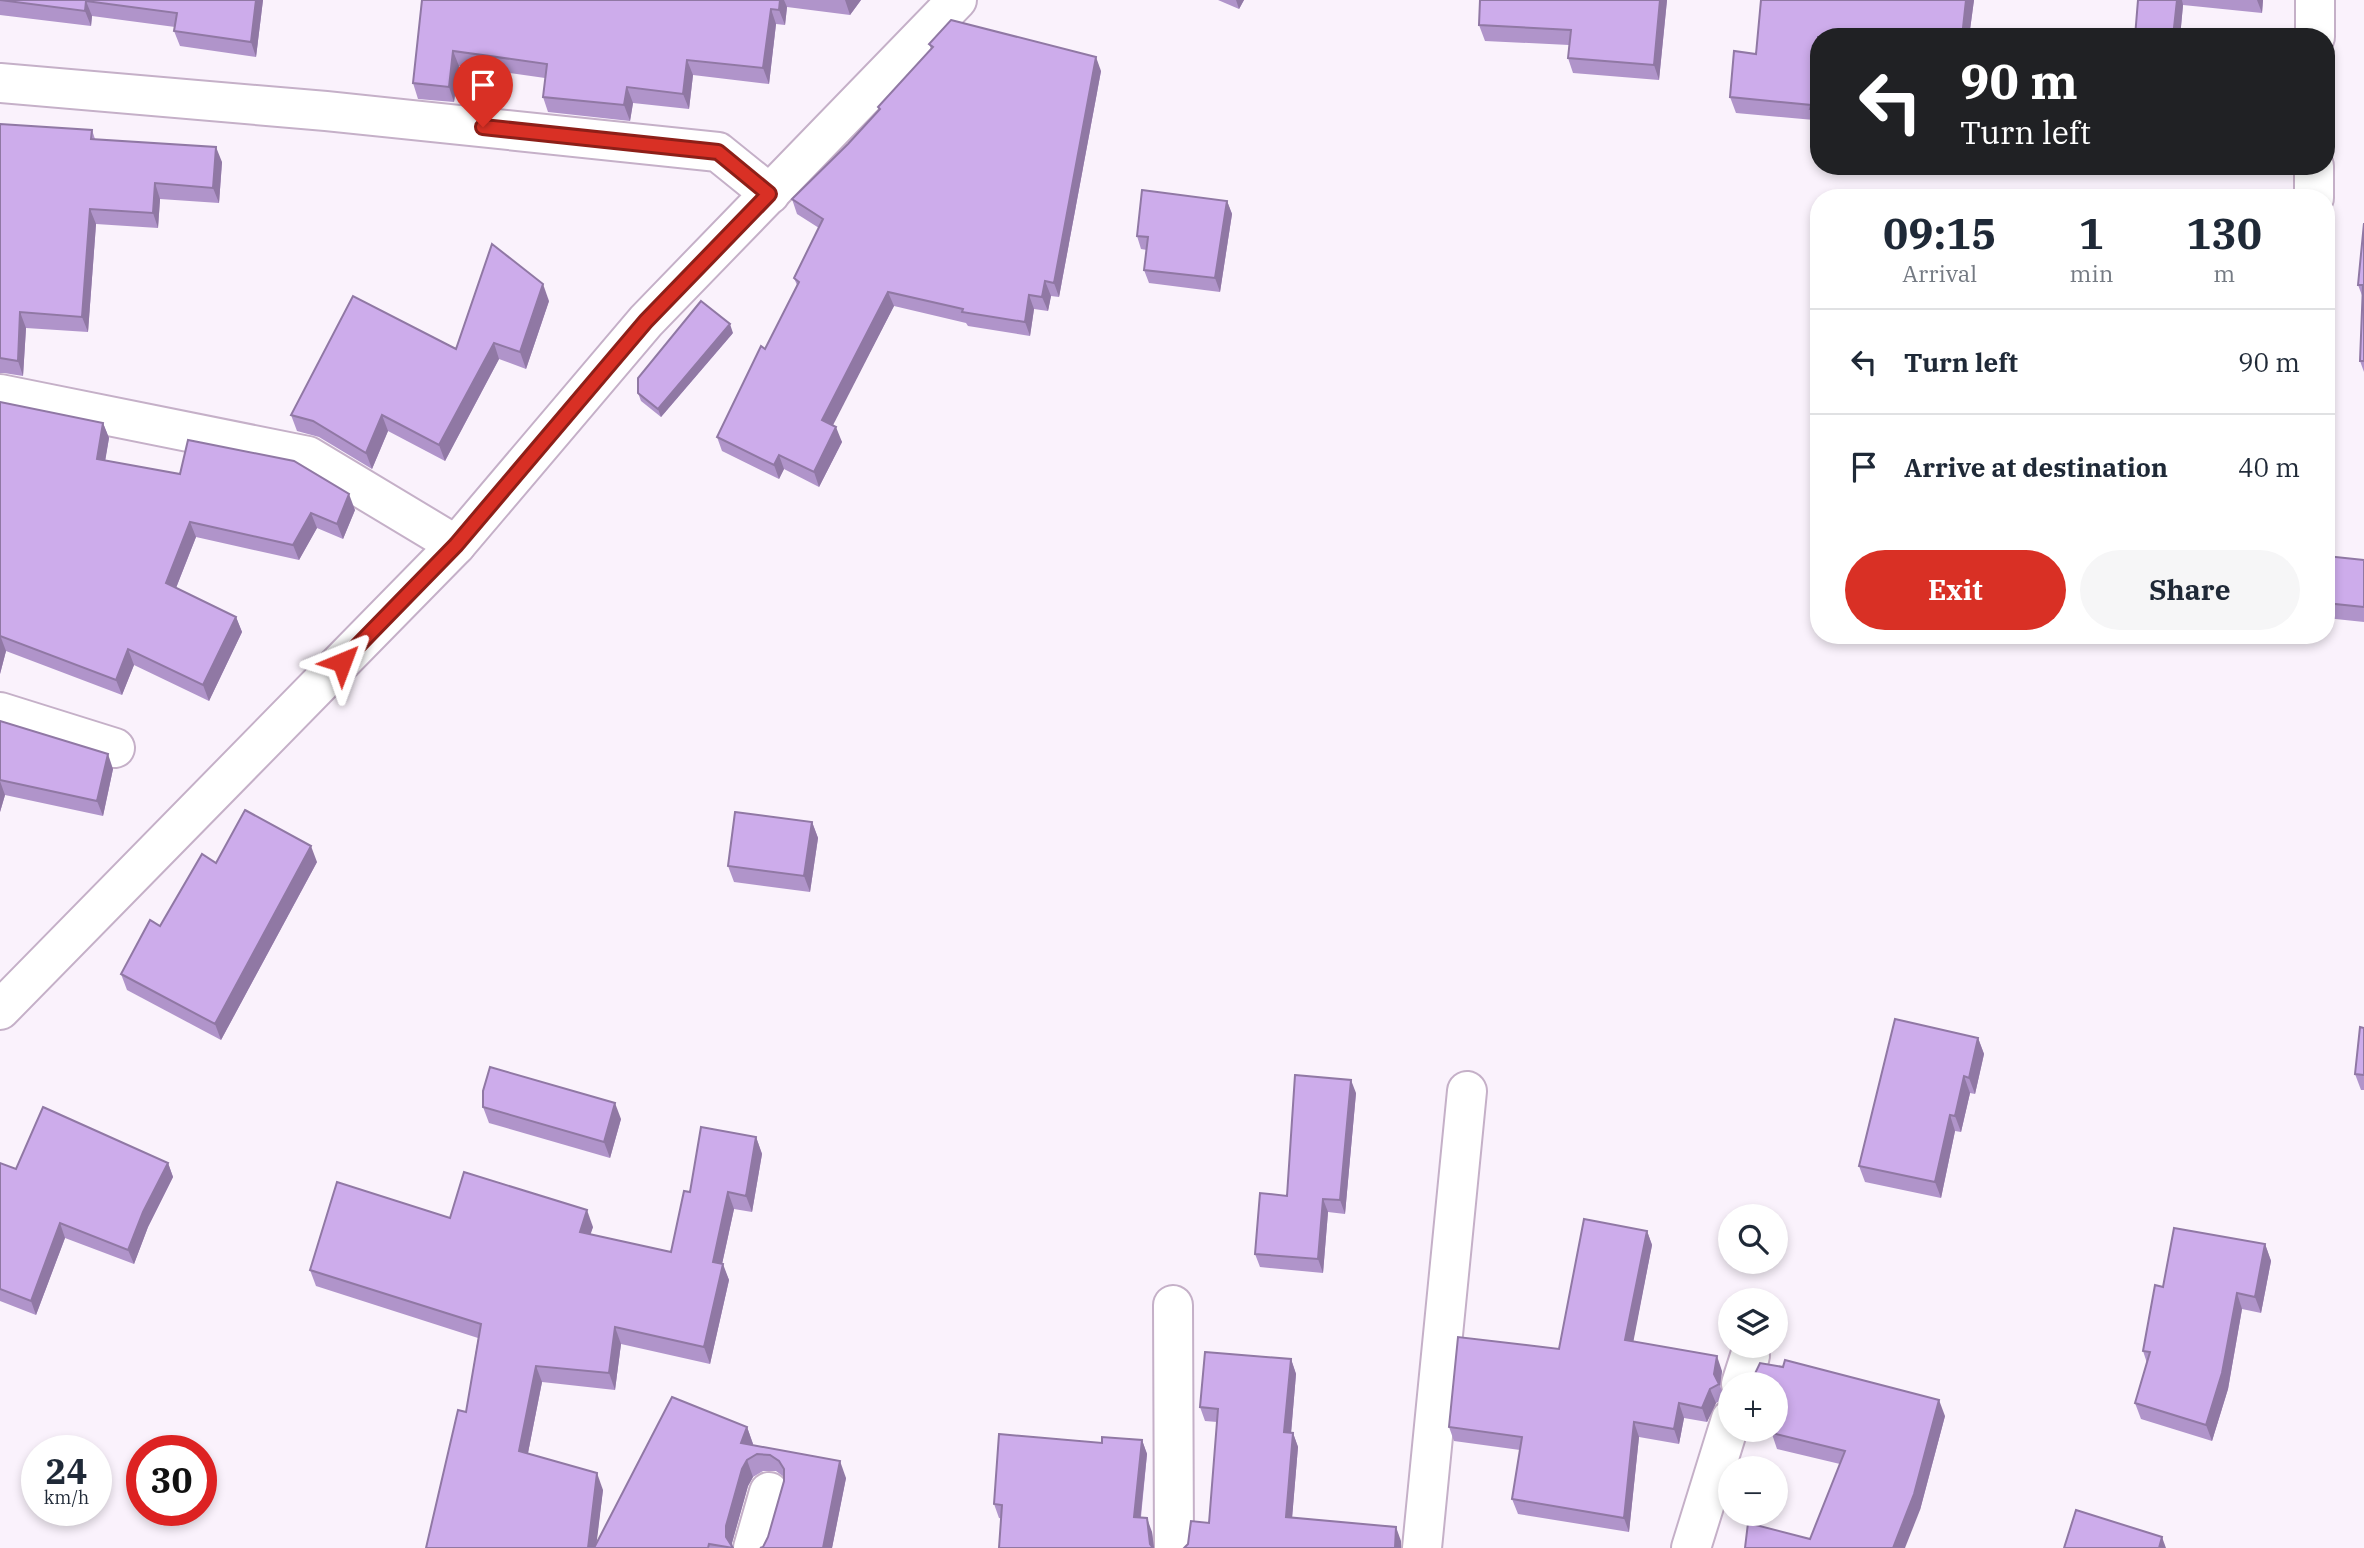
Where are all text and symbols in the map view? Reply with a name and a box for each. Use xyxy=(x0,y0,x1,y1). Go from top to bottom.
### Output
text: 90 m xyxy=(1960,49,2078,112)
pin xyxy=(453,55,513,127)
icon: left xyxy=(1845,56,1936,147)
icon: arrive xyxy=(464,66,502,104)
text: Turn left xyxy=(1960,111,2091,153)
text: 09:15 xyxy=(1883,206,1997,261)
text: 1 xyxy=(2079,206,2104,261)
text: 130 xyxy=(2186,206,2262,261)
text: Arrival xyxy=(1902,258,1977,288)
text: min xyxy=(2070,258,2113,288)
text: m xyxy=(2213,258,2235,288)
icon: left xyxy=(1845,343,1883,381)
text: Turn left xyxy=(1904,345,2018,379)
text: 90 m xyxy=(2238,345,2300,379)
icon: arrive xyxy=(1845,448,1883,486)
text: Arrive at destination xyxy=(1904,450,2168,484)
text: 40 m xyxy=(2238,450,2300,484)
button: Exit xyxy=(1845,550,2066,630)
button: Share xyxy=(2080,550,2300,630)
position arrow xyxy=(305,625,379,699)
map controls xyxy=(1718,1204,1788,1526)
button: search xyxy=(1718,1204,1788,1274)
button: layers xyxy=(1718,1288,1788,1358)
button: + xyxy=(1718,1372,1788,1442)
speed limit sign: 30 xyxy=(126,1435,217,1526)
text: 24 xyxy=(45,1448,88,1494)
button: − xyxy=(1718,1456,1788,1526)
text: km/h xyxy=(44,1486,89,1509)

